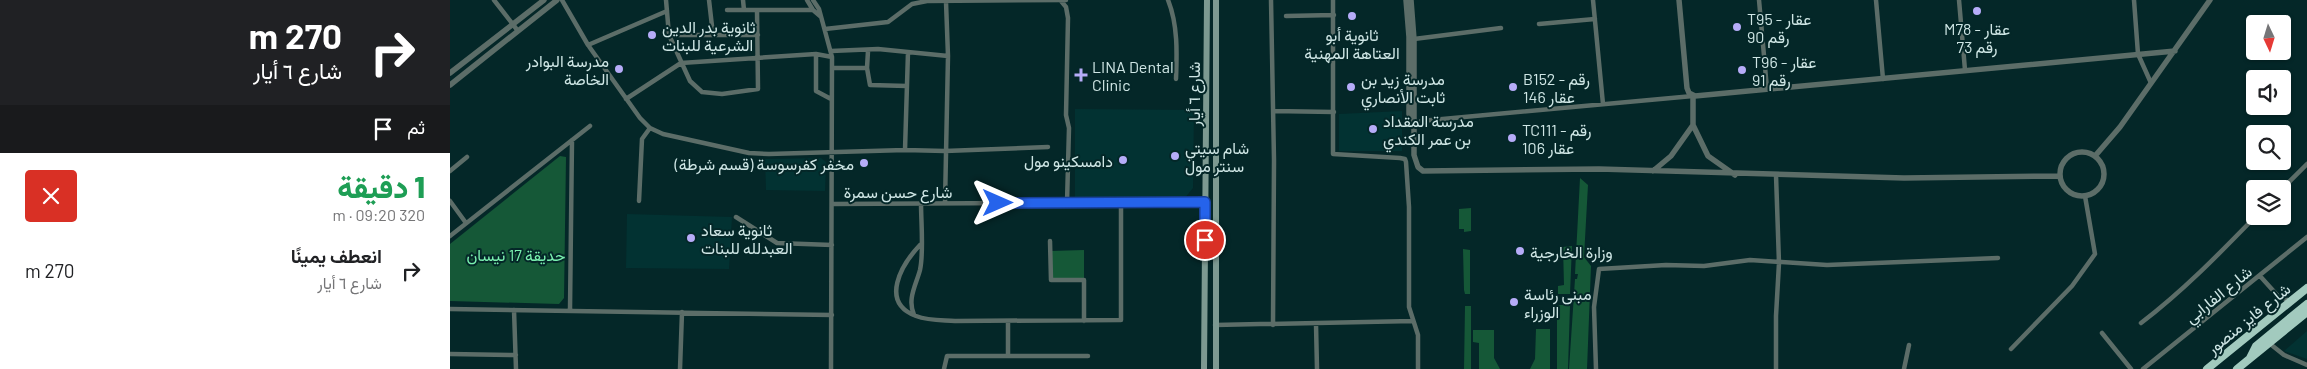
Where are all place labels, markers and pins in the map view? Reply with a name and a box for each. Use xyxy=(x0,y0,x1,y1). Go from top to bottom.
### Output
marker: M78 - عقار رقم 73 xyxy=(1971,5,1983,17)
place label: T95 - عقار رقم 90 xyxy=(1747,9,1811,48)
marker: ثانوية أبو العتاهة المهنية xyxy=(1346,10,1358,22)
place label: ثانوية بدر الدين الشرعية للبنات xyxy=(662,17,755,56)
place label: M78 - عقار رقم 73 xyxy=(1944,19,2010,58)
marker: T95 - عقار رقم 90 xyxy=(1731,21,1743,33)
place label: ثانوية أبو العتاهة المهنية xyxy=(1304,25,1400,64)
marker: ثانوية بدر الدين الشرعية للبنات xyxy=(646,29,658,41)
place label: مدرسة البوادر الخاصة xyxy=(525,51,609,88)
place label: T96 - عقار رقم 91 xyxy=(1752,52,1816,91)
place label: LINA Dental Clinic xyxy=(1092,57,1174,94)
marker: مدرسة البوادر الخاصة xyxy=(613,63,625,75)
marker: T96 - عقار رقم 91 xyxy=(1736,64,1748,76)
marker: LINA Dental Clinic xyxy=(1074,68,1088,82)
place label: مدرسة زيد بن ثابت الأنصاري xyxy=(1361,69,1445,111)
place label: B152 - رقم عقار 146 xyxy=(1523,69,1590,108)
marker: مدرسة زيد بن ثابت الأنصاري xyxy=(1345,81,1357,93)
marker: B152 - رقم عقار 146 xyxy=(1507,81,1519,93)
place label: مدرسة المقداد بن عمر الكندي xyxy=(1383,111,1474,153)
place label: TC111 - رقم عقار 106 xyxy=(1522,120,1592,159)
marker: مدرسة المقداد بن عمر الكندي xyxy=(1367,123,1379,135)
marker: TC111 - رقم عقار 106 xyxy=(1506,132,1518,144)
place label: شام سيتي سنتر مول xyxy=(1185,138,1249,177)
marker: شام سيتي سنتر مول xyxy=(1169,150,1181,162)
place label: دامسكينو مول xyxy=(1024,151,1113,172)
place label: مخفر كفرسوسة (قسم شرطة) xyxy=(674,154,854,175)
marker: دامسكينو مول xyxy=(1117,154,1129,166)
marker: مخفر كفرسوسة (قسم شرطة) xyxy=(858,157,870,169)
pin xyxy=(1184,219,1226,261)
place label: ثانوية سعاد العبدلله للبنات xyxy=(701,220,793,258)
marker: ثانوية سعاد العبدلله للبنات xyxy=(685,232,697,244)
place label: وزارة الخارجية xyxy=(1530,242,1613,263)
marker: وزارة الخارجية xyxy=(1514,245,1526,257)
place label: مبنى رئاسة الوزراء xyxy=(1524,284,1591,323)
marker: مبنى رئاسة الوزراء xyxy=(1508,296,1520,308)

